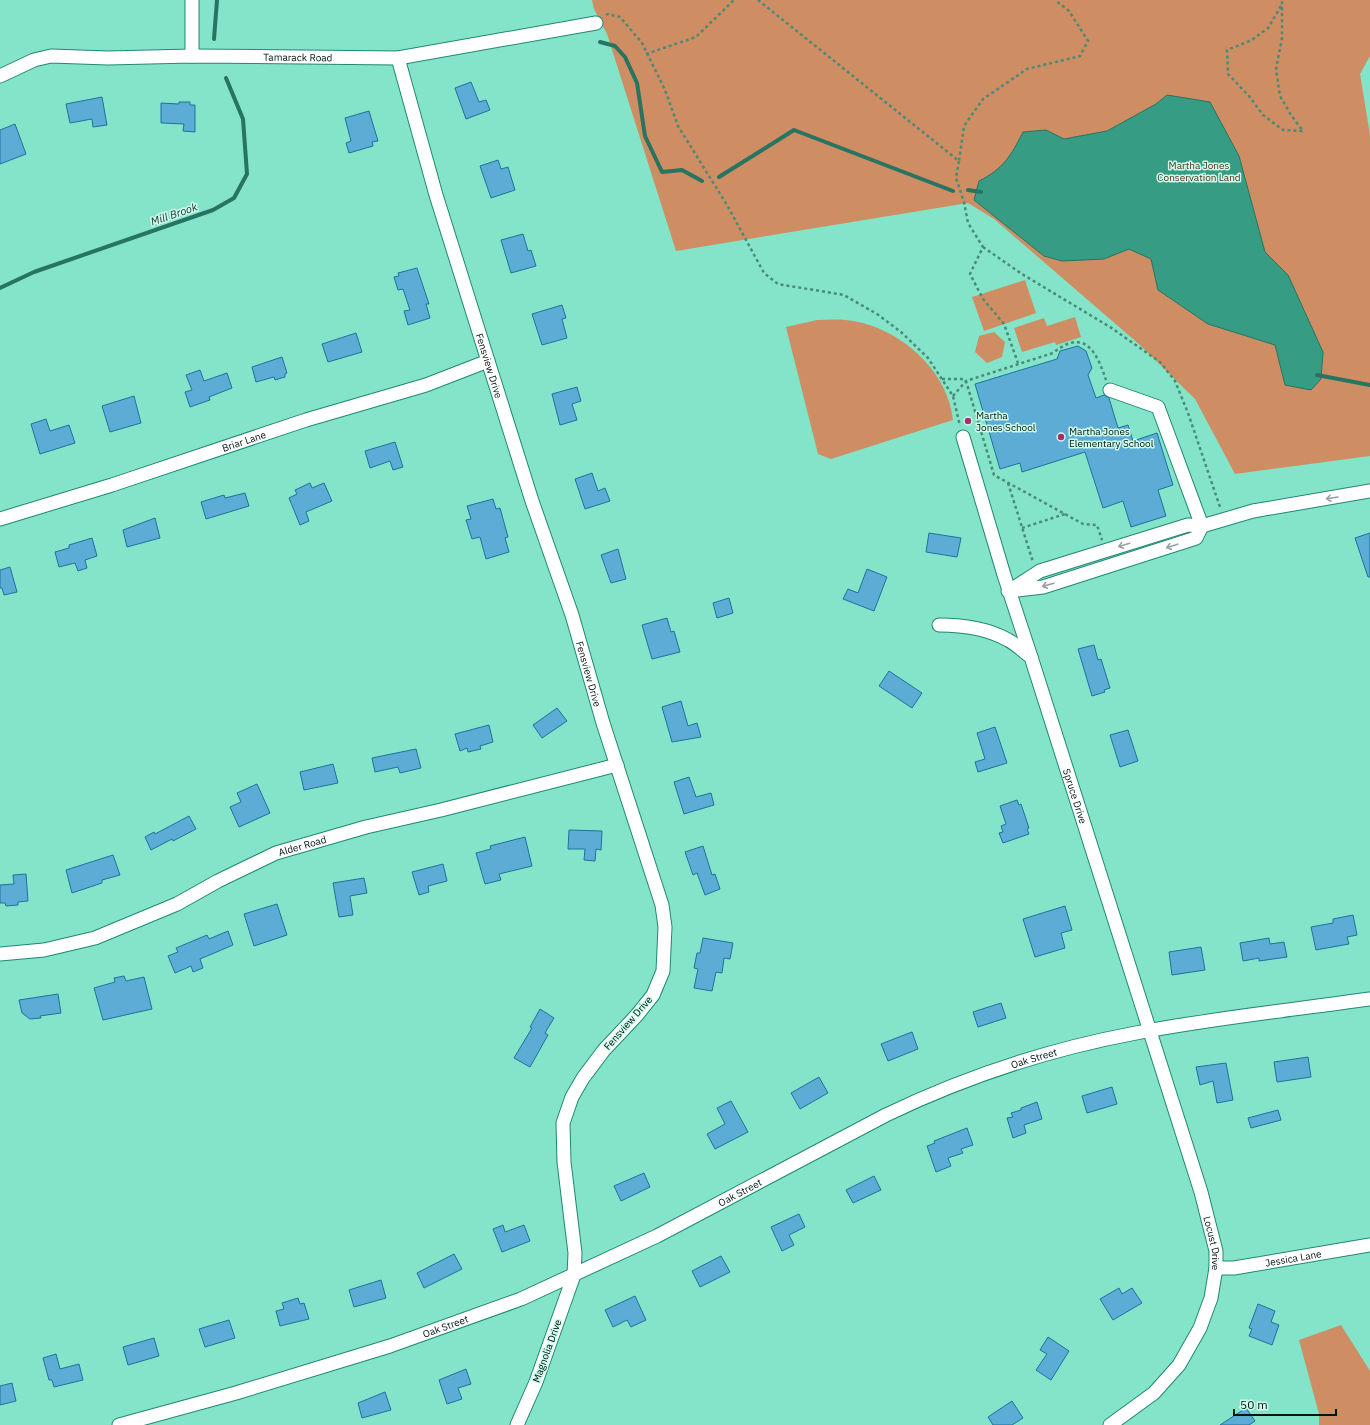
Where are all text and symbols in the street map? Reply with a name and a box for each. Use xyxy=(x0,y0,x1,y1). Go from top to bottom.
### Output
street label: Tamarack Road xyxy=(263,50,333,64)
park label: Martha Jones Conservation Land xyxy=(1157,159,1241,184)
water label: Mill Brook xyxy=(149,199,199,229)
street label: Fensview Drive xyxy=(473,332,506,400)
place label: Martha Jones School xyxy=(976,409,1036,434)
marker: Martha Jones School xyxy=(963,416,973,426)
place label: Martha Jones Elementary School xyxy=(1069,425,1154,450)
street label: Briar Lane xyxy=(220,427,268,454)
marker: Martha Jones Elementary School xyxy=(1056,432,1066,442)
one-way arrow xyxy=(1326,494,1339,502)
one-way arrow xyxy=(1118,542,1131,549)
one-way arrow xyxy=(1167,543,1179,551)
one-way arrow xyxy=(1042,582,1055,589)
street label: Fensview Drive xyxy=(573,640,605,709)
street label: Spruce Drive xyxy=(1060,767,1090,826)
street label: Alder Road xyxy=(277,832,328,859)
street label: Fensview Drive xyxy=(601,993,655,1053)
street label: Oak Street xyxy=(1009,1045,1059,1071)
street label: Oak Street xyxy=(716,1175,764,1209)
street label: Locust Drive xyxy=(1201,1215,1223,1271)
street label: Jessica Lane xyxy=(1264,1247,1323,1269)
street label: Oak Street xyxy=(421,1312,470,1340)
street label: Magnolia Drive xyxy=(530,1317,565,1384)
scale bar xyxy=(1234,1391,1336,1417)
text: 50 m xyxy=(1240,1397,1268,1412)

